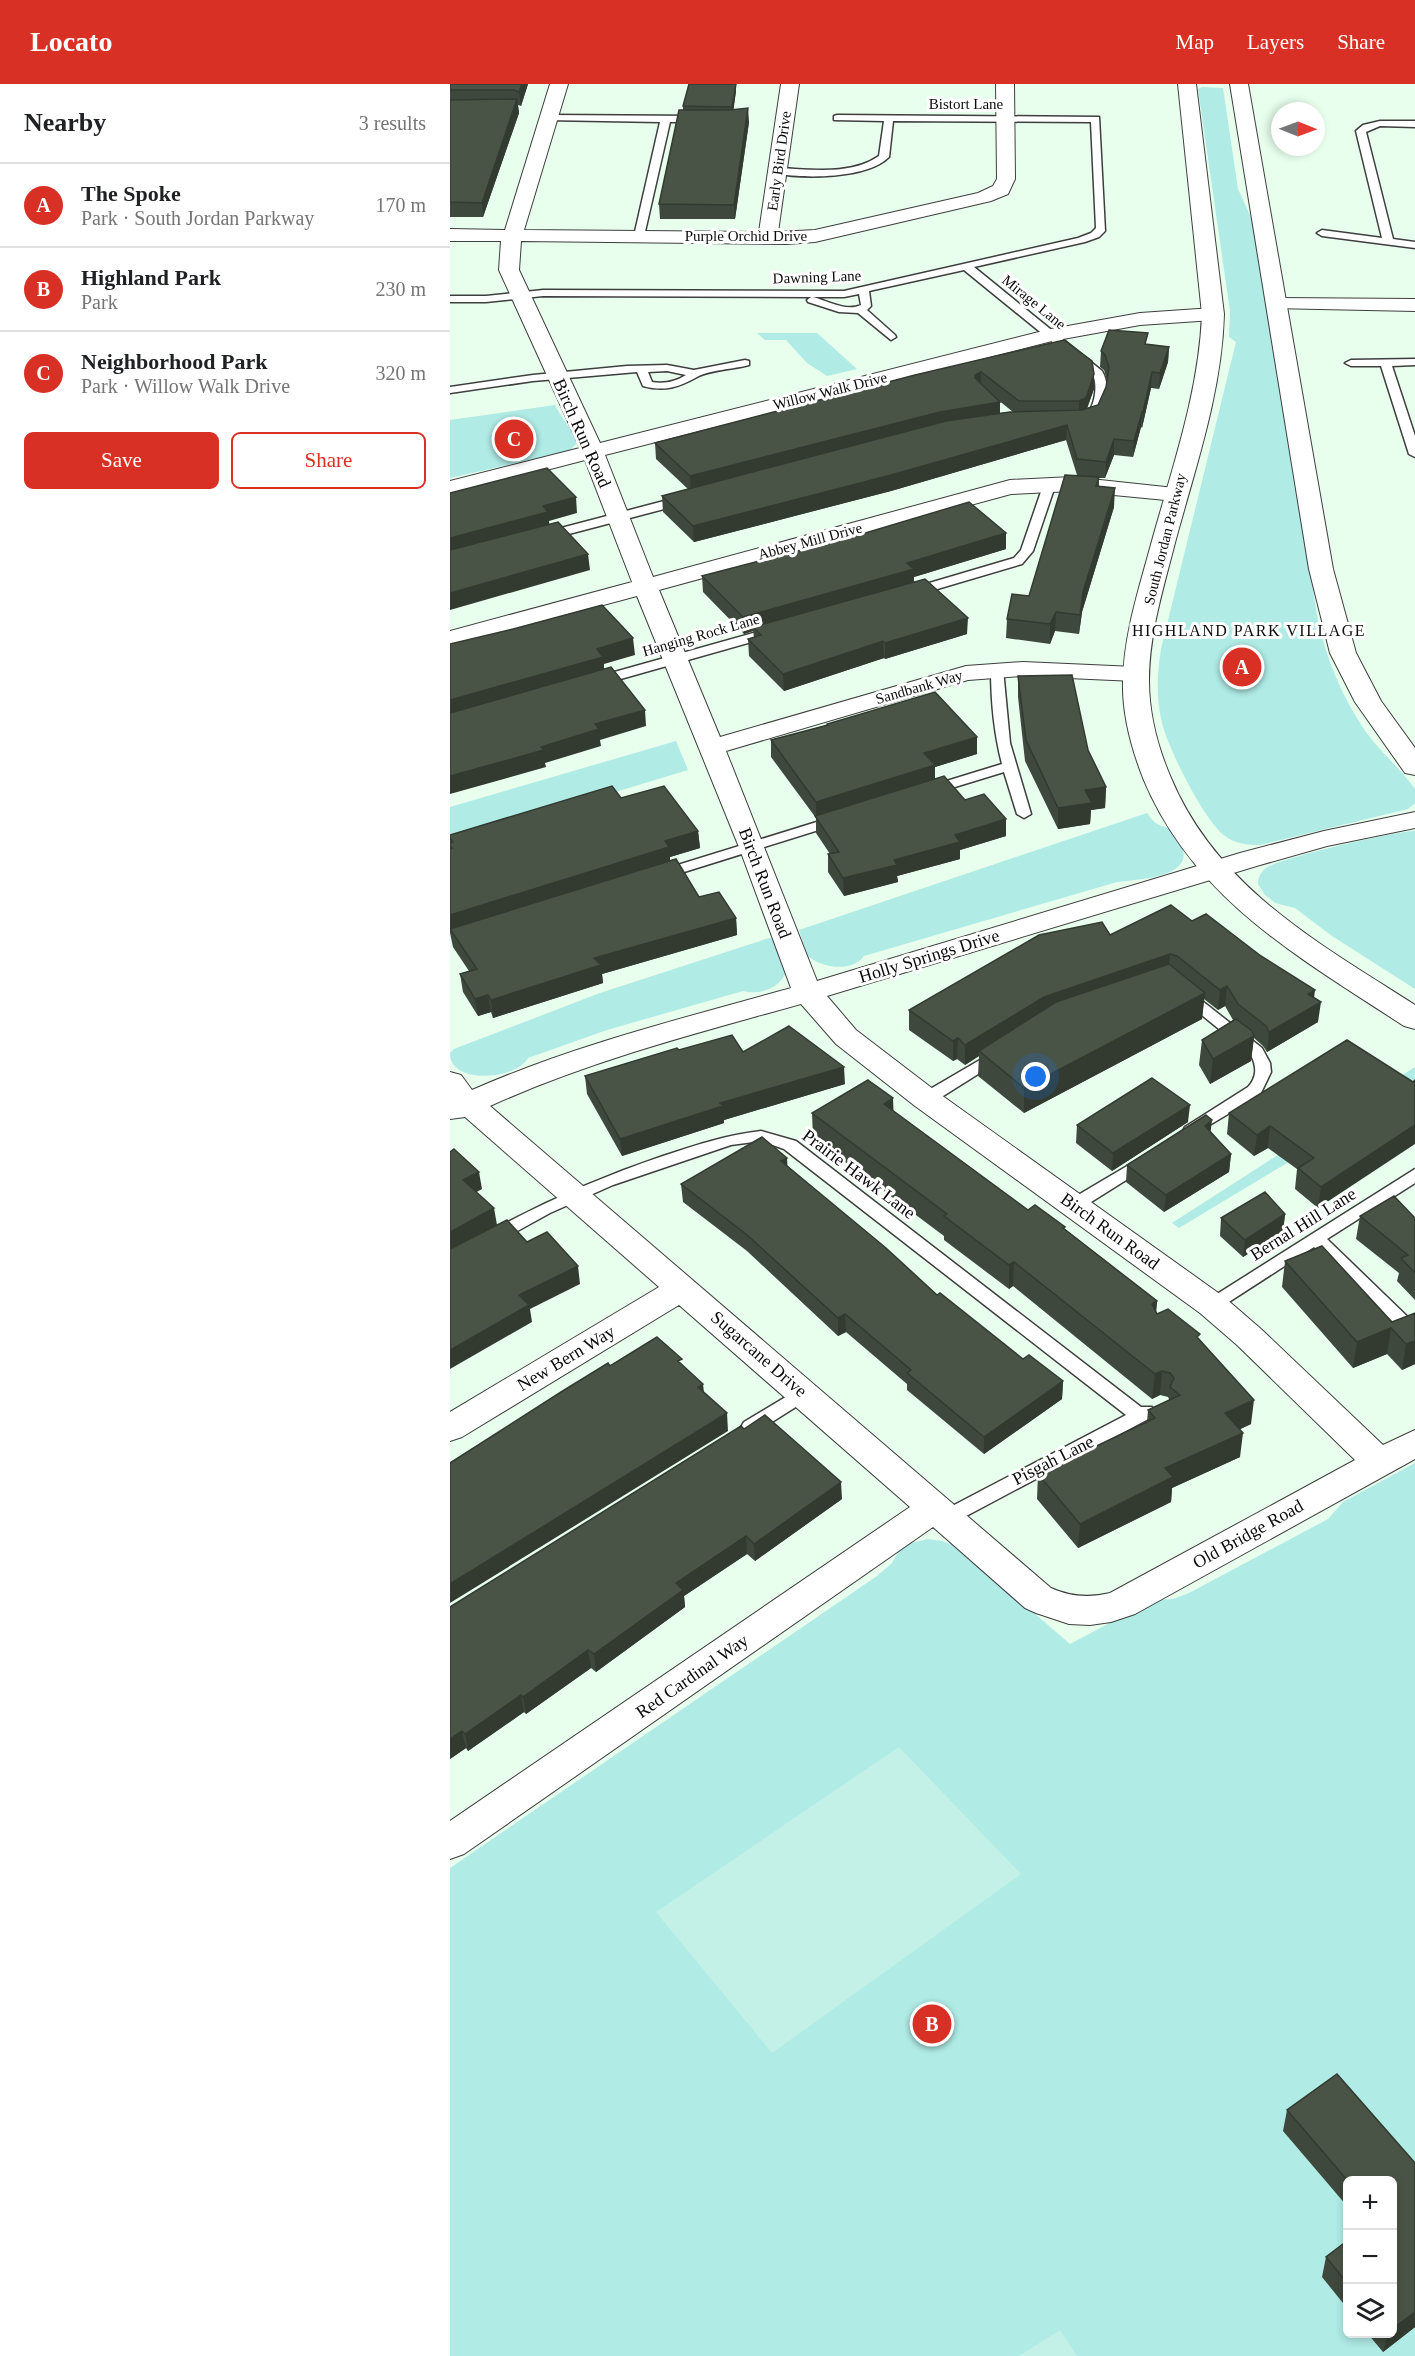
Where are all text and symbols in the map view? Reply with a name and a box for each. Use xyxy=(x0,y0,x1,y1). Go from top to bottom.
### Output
text: Locato xyxy=(30,26,112,57)
text: Map xyxy=(1176,30,1214,54)
text: Layers xyxy=(1247,30,1304,54)
text: Share xyxy=(1337,30,1385,54)
street label: Bistort Lane xyxy=(929,96,1004,112)
north arrow xyxy=(1271,102,1325,156)
text: Nearby xyxy=(24,108,106,137)
street label: Early Bird Drive xyxy=(764,110,794,212)
text: 3 results xyxy=(359,112,426,134)
text: The Spoke xyxy=(81,181,181,206)
text: A xyxy=(36,194,51,216)
text: 170 m xyxy=(375,194,426,216)
text: Park · South Jordan Parkway xyxy=(81,207,314,229)
street label: Purple Orchid Drive xyxy=(685,228,808,244)
text: Highland Park xyxy=(81,265,221,290)
street label: Dawning Lane xyxy=(772,267,862,287)
street label: Mirage Lane xyxy=(999,272,1069,333)
text: B xyxy=(37,278,50,300)
text: 230 m xyxy=(375,278,426,300)
text: Park xyxy=(81,291,118,313)
text: Neighborhood Park xyxy=(81,349,267,374)
text: C xyxy=(36,362,51,384)
text: 320 m xyxy=(375,362,426,384)
street label: Willow Walk Drive xyxy=(771,369,889,413)
text: Park · Willow Walk Drive xyxy=(81,375,290,397)
street label: Birch Run Road xyxy=(549,375,615,491)
pin: C xyxy=(494,416,534,462)
button: Save xyxy=(24,432,219,489)
button: Share xyxy=(231,432,426,489)
street label: South Jordan Parkway xyxy=(1141,471,1189,606)
street label: Abbey Mill Drive xyxy=(756,519,864,563)
street label: Hanging Rock Lane xyxy=(641,611,762,659)
district label: HIGHLAND PARK VILLAGE xyxy=(1132,622,1366,639)
pin: A xyxy=(1222,644,1262,690)
street label: Sandbank Way xyxy=(874,667,965,707)
street label: Birch Run Road xyxy=(735,825,795,941)
street label: Holly Springs Drive xyxy=(856,925,1002,987)
your location xyxy=(1021,1062,1050,1091)
street label: Prairie Hawk Lane xyxy=(799,1125,919,1223)
street label: Bernal Hill Lane xyxy=(1246,1183,1360,1265)
street label: Birch Run Road xyxy=(1057,1189,1163,1273)
street label: Sugarcane Drive xyxy=(707,1307,811,1401)
street label: New Bern Way xyxy=(514,1321,618,1395)
street label: Pisgah Lane xyxy=(1009,1431,1097,1489)
street label: Old Bridge Road xyxy=(1189,1495,1307,1573)
street label: Red Cardinal Way xyxy=(632,1630,752,1722)
pin: B xyxy=(912,2002,952,2046)
map controls xyxy=(1343,2176,1397,2338)
button: + xyxy=(1343,2176,1397,2230)
button: − xyxy=(1343,2230,1397,2284)
button: layers xyxy=(1343,2284,1397,2338)

